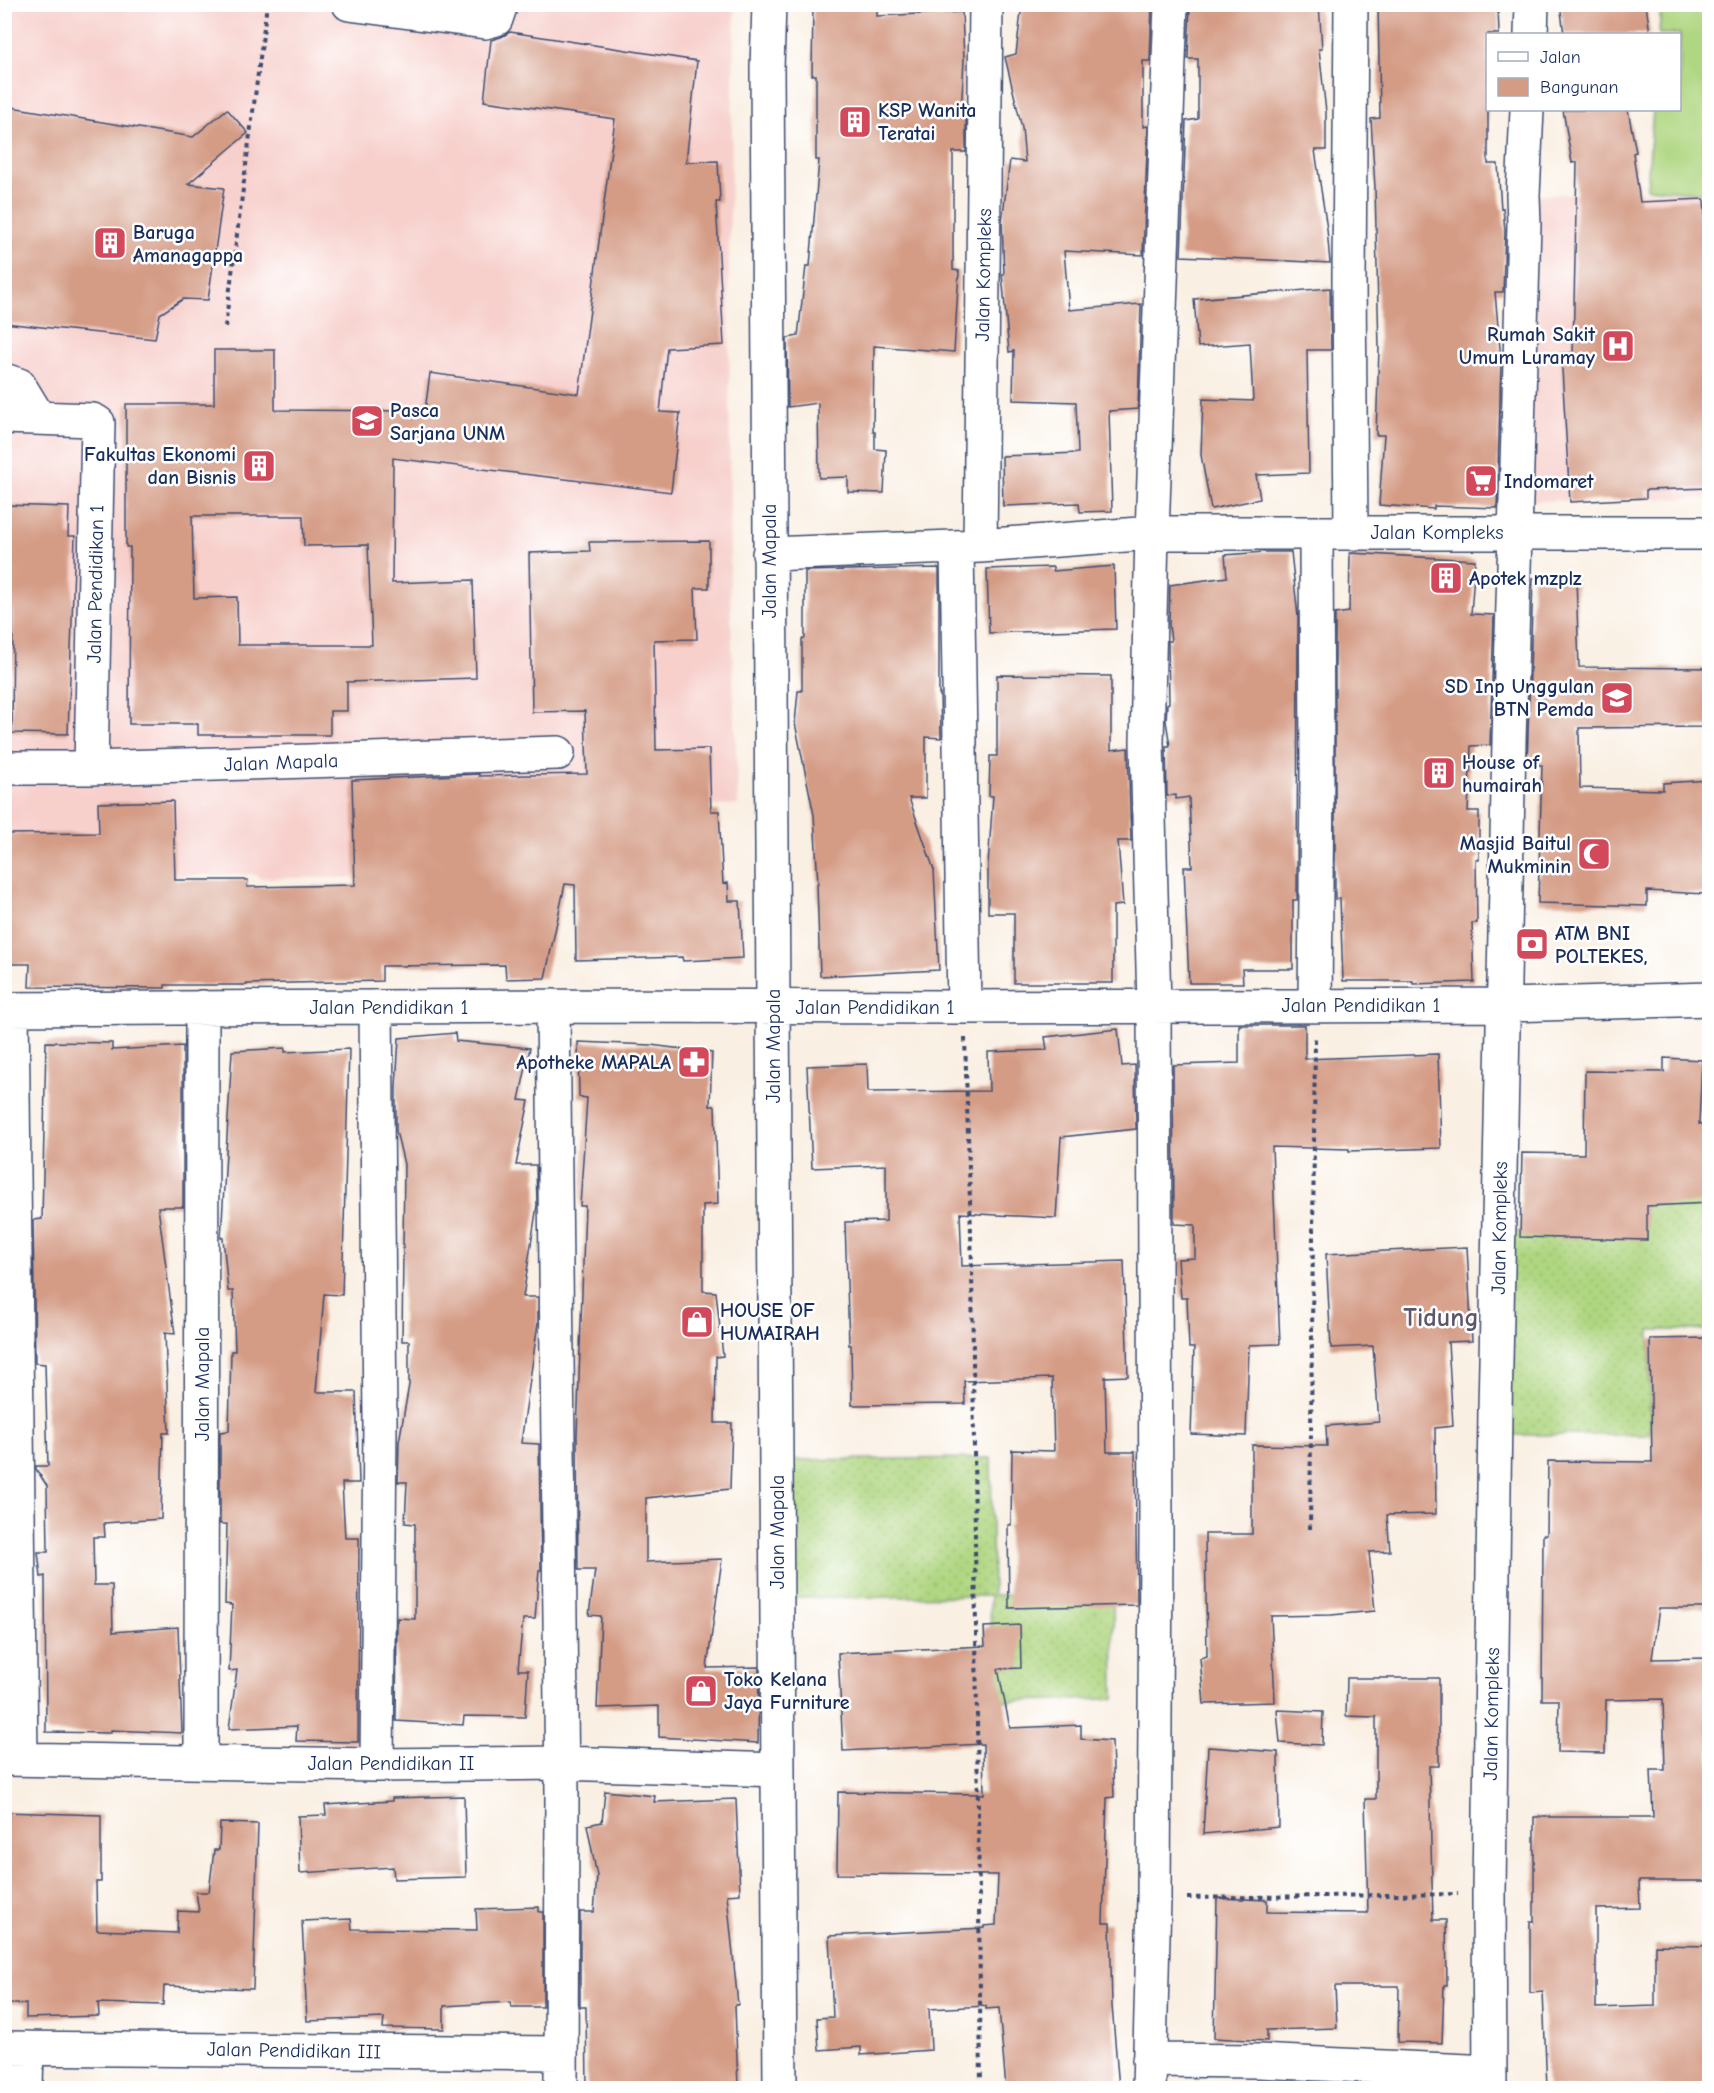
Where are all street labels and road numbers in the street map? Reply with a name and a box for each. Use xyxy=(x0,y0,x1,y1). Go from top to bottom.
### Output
street label: Jalan Kompleks xyxy=(971,208,996,342)
street label: Jalan Pendidikan 1 xyxy=(83,504,108,664)
street label: Jalan Mapala xyxy=(758,504,781,618)
street label: Jalan Kompleks xyxy=(1370,521,1504,544)
street label: Jalan Mapala xyxy=(223,749,339,776)
street label: Jalan Mapala xyxy=(762,989,785,1103)
street label: Jalan Pendidikan 1 xyxy=(1282,994,1440,1017)
street label: Jalan Pendidikan 1 xyxy=(310,996,468,1019)
street label: Jalan Pendidikan 1 xyxy=(796,996,954,1019)
street label: Jalan Kompleks xyxy=(1487,1161,1512,1295)
street label: Jalan Mapala xyxy=(191,1327,214,1441)
street label: Jalan Mapala xyxy=(766,1475,789,1589)
street label: Jalan Kompleks xyxy=(1479,1647,1504,1781)
street label: Jalan Pendidikan II xyxy=(308,1752,474,1775)
street label: Jalan Pendidikan III xyxy=(207,2037,382,2064)

